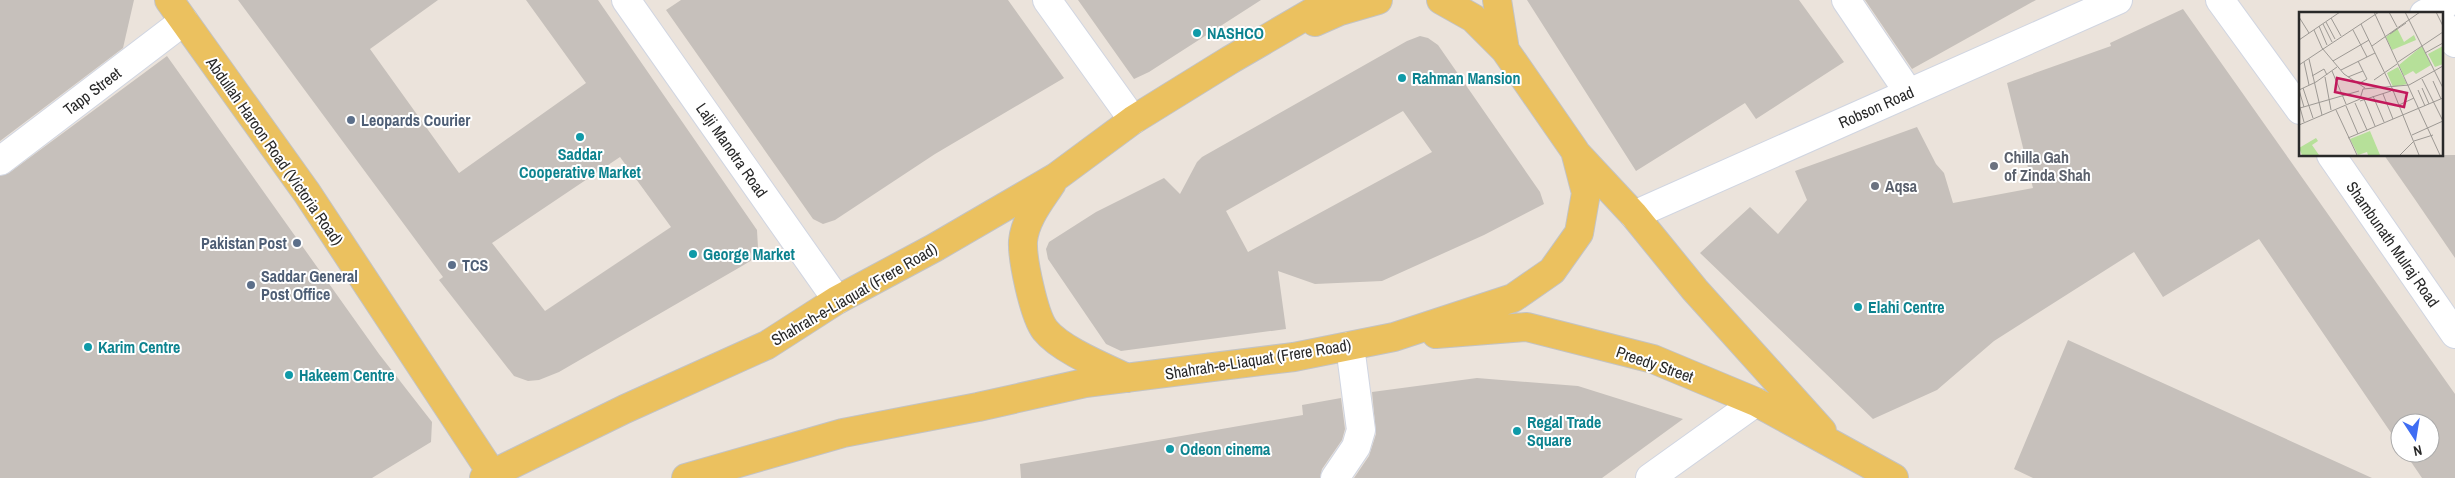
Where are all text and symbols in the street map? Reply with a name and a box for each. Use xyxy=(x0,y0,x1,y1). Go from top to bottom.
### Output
inset map xyxy=(2299,12,2442,156)
place label: NASHCO xyxy=(1207,22,1264,44)
marker: NASHCO xyxy=(1191,27,1203,39)
street label: Abdullah Haroon Road (Victoria Road) xyxy=(201,52,349,250)
street label: Tapp Street xyxy=(58,62,126,120)
place label: Rahman Mansion xyxy=(1412,67,1521,89)
marker: Rahman Mansion xyxy=(1396,72,1408,84)
street label: Robson Road xyxy=(1835,81,1917,133)
street label: Lalji Manotra Road xyxy=(691,98,773,202)
place label: Leopards Courier xyxy=(361,109,471,131)
marker: Leopards Courier xyxy=(345,114,357,126)
marker: Saddar Cooperative Market xyxy=(574,131,586,143)
place label: Saddar Cooperative Market xyxy=(519,143,642,183)
place label: Chilla Gah of Zinda Shah xyxy=(2004,146,2091,186)
marker: Chilla Gah of Zinda Shah xyxy=(1988,160,2000,172)
place label: Aqsa xyxy=(1885,175,1918,197)
street label: Shambunath Mulraj Road xyxy=(2341,177,2445,311)
marker: Aqsa xyxy=(1869,180,1881,192)
place label: Pakistan Post xyxy=(201,232,288,254)
marker: Pakistan Post xyxy=(291,237,303,249)
street label: Shahrah-e-Liaquat (Frere Road) xyxy=(767,237,941,351)
place label: George Market xyxy=(703,243,796,265)
marker: George Market xyxy=(687,248,699,260)
place label: TCS xyxy=(462,254,488,276)
marker: TCS xyxy=(446,259,458,271)
place label: Saddar General Post Office xyxy=(261,265,358,305)
marker: Saddar General Post Office xyxy=(245,279,257,291)
place label: Elahi Centre xyxy=(1868,296,1945,318)
marker: Elahi Centre xyxy=(1852,301,1864,313)
street label: Shahrah-e-Liaquat (Frere Road) xyxy=(1163,333,1353,385)
place label: Karim Centre xyxy=(98,336,180,358)
marker: Karim Centre xyxy=(82,341,94,353)
street label: Preedy Street xyxy=(1613,341,1697,388)
place label: Hakeem Centre xyxy=(299,364,395,386)
marker: Hakeem Centre xyxy=(283,369,295,381)
place label: Regal Trade Square xyxy=(1527,411,1601,451)
north arrow xyxy=(2390,413,2440,463)
marker: Regal Trade Square xyxy=(1511,425,1523,437)
place label: Odeon cinema xyxy=(1180,438,1271,460)
text: N xyxy=(2412,441,2424,460)
marker: Odeon cinema xyxy=(1164,443,1176,455)

